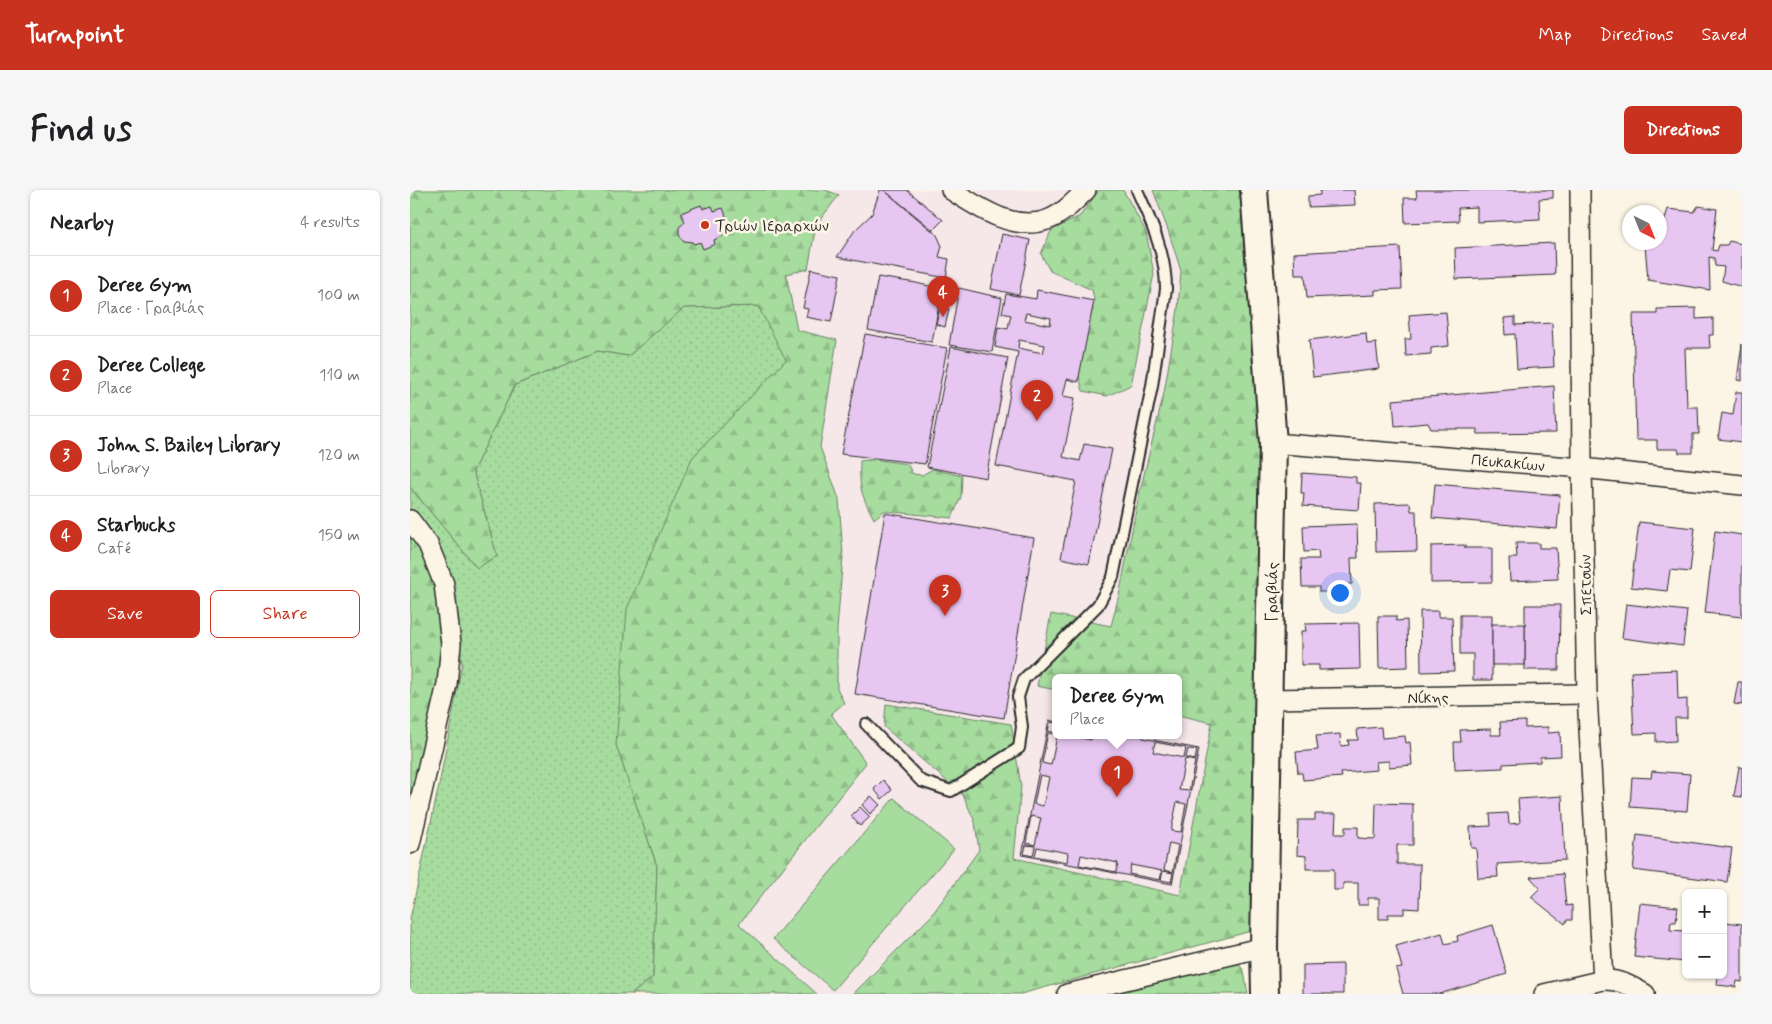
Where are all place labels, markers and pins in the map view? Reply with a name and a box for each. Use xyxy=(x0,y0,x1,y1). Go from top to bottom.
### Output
place label: Τριών Ιεραρχών xyxy=(715,216,829,237)
marker: Τριών Ιεραρχών xyxy=(699,219,711,231)
pin: 4 xyxy=(927,276,959,317)
pin: 2 xyxy=(1021,380,1053,421)
pin: 3 xyxy=(929,575,961,616)
pin: 1 xyxy=(1101,756,1133,797)

